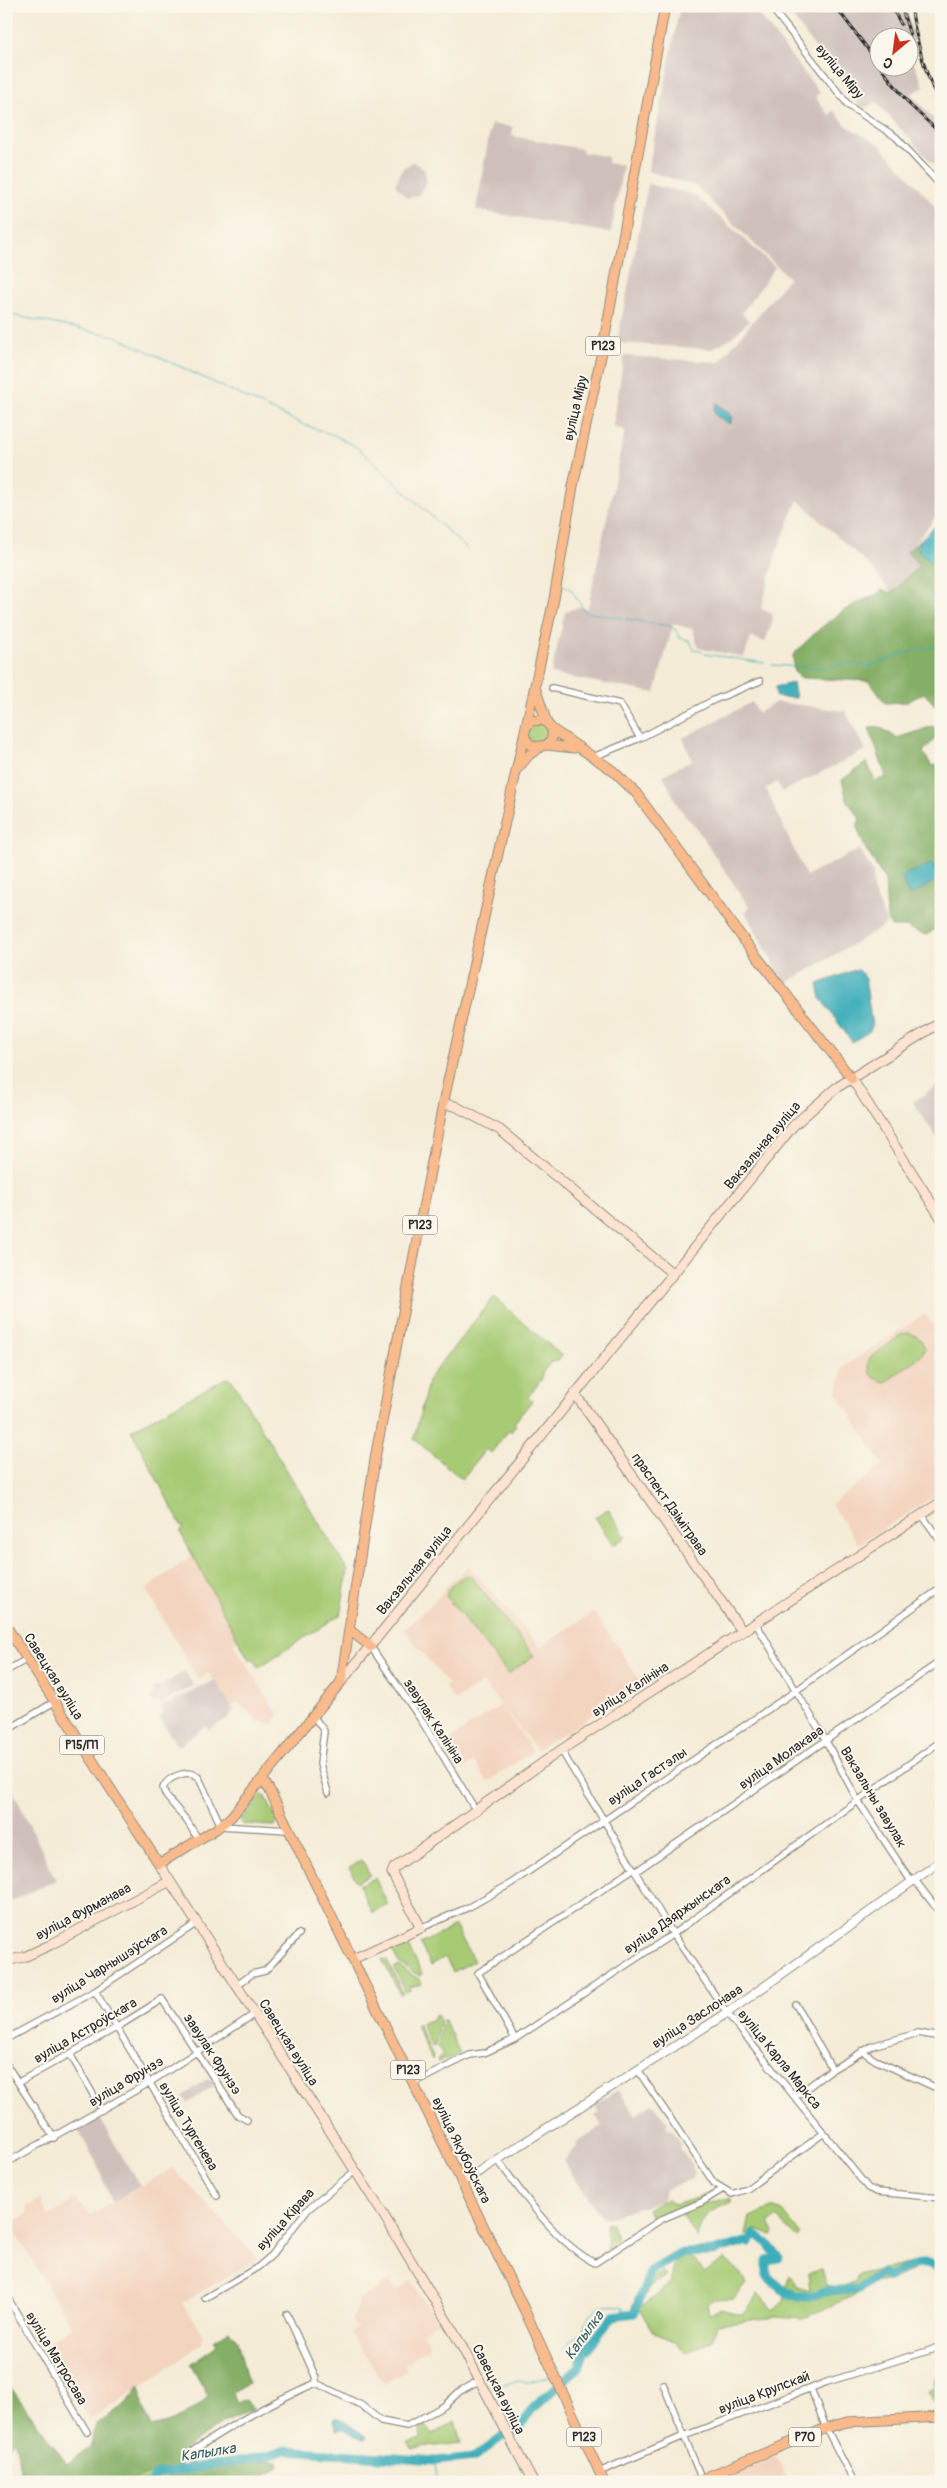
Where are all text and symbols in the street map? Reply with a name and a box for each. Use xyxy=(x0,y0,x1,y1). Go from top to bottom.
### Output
north arrow xyxy=(870,28,920,78)
street label: вуліца Міру xyxy=(812,40,867,102)
text: С xyxy=(880,53,896,72)
road number: Р123 xyxy=(586,336,620,356)
street label: вуліца Міру xyxy=(560,374,591,442)
street label: Вакзальная вуліца xyxy=(721,1098,804,1193)
road number: Р123 xyxy=(402,1216,438,1234)
street label: праспект Дзімітрава xyxy=(628,1450,711,1559)
street label: Вакзальная вуліца xyxy=(373,1522,456,1618)
street label: Савецкая вуліца xyxy=(20,1630,87,1723)
street label: вуліца Калініна xyxy=(589,1658,672,1721)
street label: завулак Калініна xyxy=(400,1676,467,1767)
street label: вуліца Молакава xyxy=(736,1722,827,1793)
road number: Р15/П1 xyxy=(59,1736,104,1754)
street label: вуліца Гастэлы xyxy=(604,1744,690,1809)
street label: Вакзальны завулак xyxy=(837,1744,910,1851)
street label: вуліца Дзяржынскага xyxy=(621,1871,734,1958)
street label: вуліца Фурманава xyxy=(33,1879,134,1944)
street label: вуліца Чарнышэўскага xyxy=(48,1922,171,2007)
street label: вуліца Заслонава xyxy=(649,1981,746,2052)
street label: вуліца Астроўскага xyxy=(31,1994,140,2067)
street label: Савецкая вуліца xyxy=(255,1996,322,2089)
street label: вуліца Карла Маркса xyxy=(734,2006,825,2113)
street label: завулак Фрунзэ xyxy=(180,2010,245,2098)
street label: вуліца Фрунзэ xyxy=(86,2052,167,2110)
road number: Р123 xyxy=(390,2060,426,2080)
street label: вуліца Тургенева xyxy=(155,2079,222,2174)
street label: вуліца Якубоўскага xyxy=(428,2094,495,2206)
street label: вуліца Кірава xyxy=(253,2185,318,2254)
water label: Капылка xyxy=(560,2306,609,2363)
street label: вуліца Матросава xyxy=(22,2309,91,2408)
street label: Савецкая вуліца xyxy=(468,2341,529,2437)
street label: вуліца Крупскай xyxy=(716,2367,812,2418)
road number: Р123 xyxy=(566,2428,602,2446)
road number: Р70 xyxy=(789,2428,821,2446)
water label: Капылка xyxy=(179,2439,238,2466)

